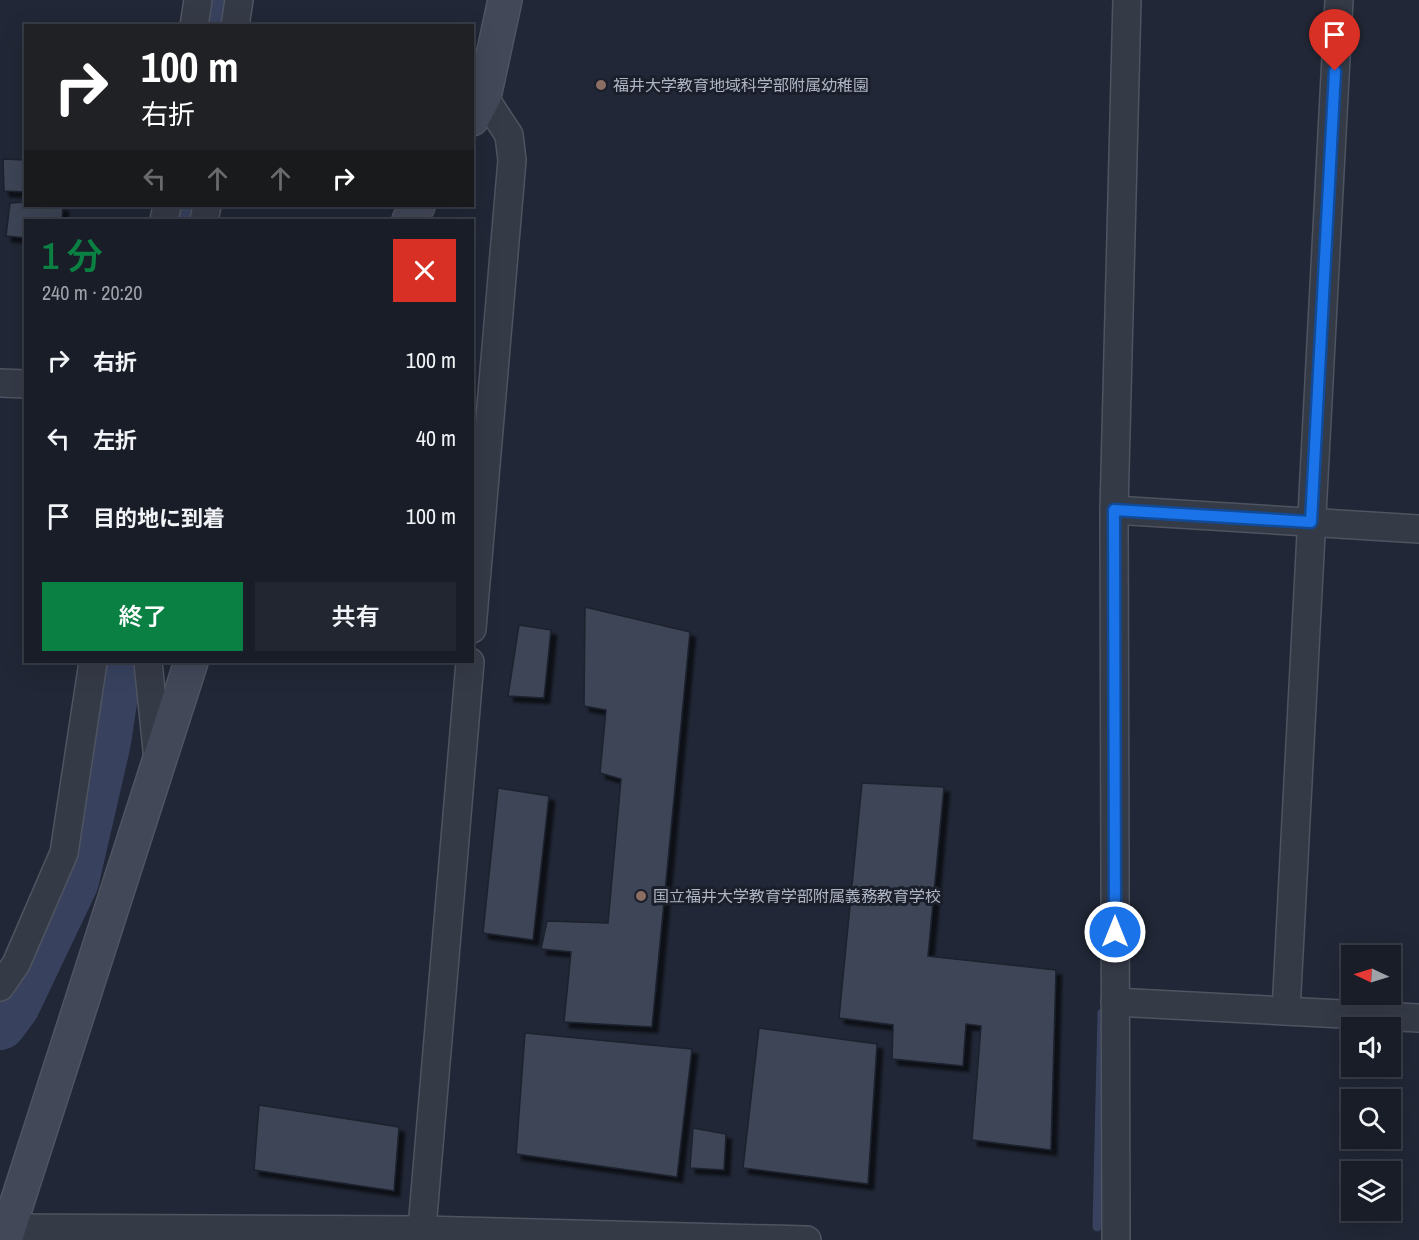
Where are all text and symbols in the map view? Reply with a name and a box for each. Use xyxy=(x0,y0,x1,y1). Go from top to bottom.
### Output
pin xyxy=(1309,9,1360,71)
icon: arrive xyxy=(1318,18,1351,51)
text: 100 m xyxy=(141,39,239,95)
icon: right xyxy=(42,48,120,126)
place label: 福井大学教育地域科学部附属幼稚園 xyxy=(613,74,869,96)
marker: 福井大学教育地域科学部附属幼稚園 xyxy=(594,78,608,92)
text: 右折 xyxy=(141,96,195,132)
icon: left xyxy=(138,162,171,195)
icon: ahead xyxy=(201,162,234,195)
icon: ahead xyxy=(264,162,297,195)
icon: right xyxy=(327,162,360,195)
text: 1 分 xyxy=(42,232,103,280)
button: close xyxy=(393,239,456,302)
text: 240 m · 20:20 xyxy=(42,279,142,306)
icon: right xyxy=(42,344,75,377)
text: 100 m xyxy=(406,345,456,375)
text: 右折 xyxy=(93,347,137,377)
icon: left xyxy=(42,422,75,455)
text: 40 m xyxy=(416,423,456,453)
text: 左折 xyxy=(93,425,137,455)
icon: arrive xyxy=(42,500,75,533)
text: 100 m xyxy=(406,501,456,531)
text: 目的地に到着 xyxy=(93,503,225,533)
button: 終了 xyxy=(42,582,243,651)
button: 共有 xyxy=(255,582,456,651)
place label: 国立福井大学教育学部附属義務教育学校 xyxy=(653,885,941,907)
marker: 国立福井大学教育学部附属義務教育学校 xyxy=(634,889,648,903)
position arrow xyxy=(1083,900,1147,964)
north arrow xyxy=(1341,945,1401,1005)
map controls xyxy=(1341,945,1401,1221)
button: sound xyxy=(1341,1017,1401,1077)
button: search xyxy=(1341,1089,1401,1149)
button: layers xyxy=(1341,1161,1401,1221)

